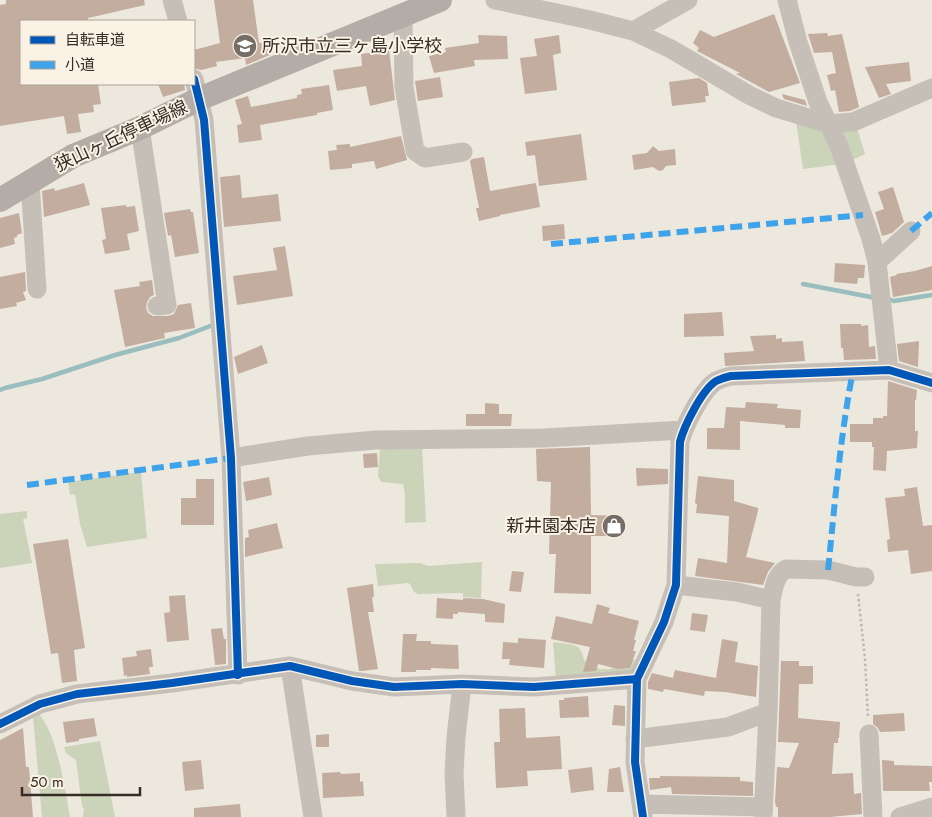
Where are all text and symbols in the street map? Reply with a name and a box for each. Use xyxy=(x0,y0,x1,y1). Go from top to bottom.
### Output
legend xyxy=(20,20,195,85)
text: 自転車道 xyxy=(65,29,125,51)
school or university icon: 所沢市立三ヶ島小学校 xyxy=(232,33,258,59)
place label: 所沢市立三ヶ島小学校 xyxy=(262,33,442,59)
text: 小道 xyxy=(65,54,95,76)
street label: 狭山ヶ丘停車場線 xyxy=(50,94,192,178)
place label: 新井園本店 xyxy=(506,513,596,539)
shop icon: 新井園本店 xyxy=(601,513,627,539)
scale bar xyxy=(22,764,140,796)
text: 50 m xyxy=(30,771,64,793)

